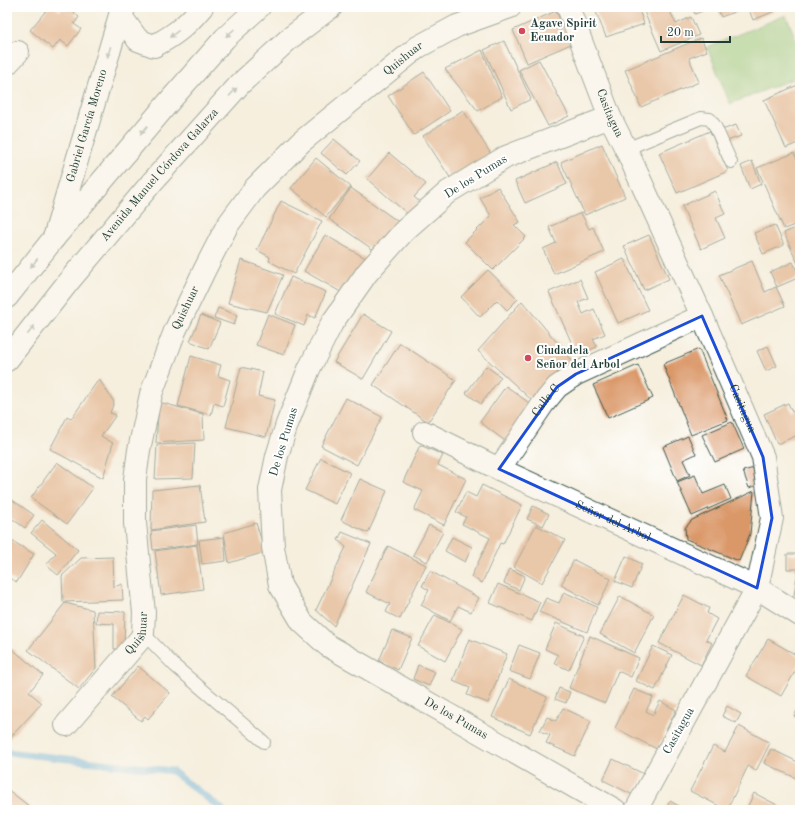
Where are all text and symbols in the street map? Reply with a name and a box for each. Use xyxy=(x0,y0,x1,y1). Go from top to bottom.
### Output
place label: Agave Spirit Ecuador xyxy=(530,18,597,44)
scale bar xyxy=(661,18,730,44)
marker: Agave Spirit Ecuador xyxy=(517,26,527,36)
text: 20 m xyxy=(667,27,694,39)
one-way arrow xyxy=(226,28,235,37)
one-way arrow xyxy=(168,30,179,38)
street label: Quishuar xyxy=(381,39,425,78)
one-way arrow xyxy=(106,46,112,58)
street label: Gabriel García Moreno xyxy=(65,68,110,184)
one-way arrow xyxy=(228,87,237,97)
street label: Casitagua xyxy=(594,87,625,139)
street label: Avenida Manuel Córdova Galarza xyxy=(99,106,221,244)
one-way arrow xyxy=(140,125,149,136)
street label: De los Pumas xyxy=(443,153,509,201)
one-way arrow xyxy=(30,257,39,268)
street label: Quishuar xyxy=(170,284,202,332)
one-way arrow xyxy=(27,324,35,335)
place label: Ciudadela Señor del Arbol xyxy=(536,345,620,371)
marker: Ciudadela Señor del Arbol xyxy=(523,353,533,363)
street label: Calle C xyxy=(530,382,562,419)
street label: Casitagua xyxy=(726,383,758,435)
street label: De los Pumas xyxy=(268,406,300,478)
street label: Señor del Arbol xyxy=(573,499,652,544)
street label: Quishuar xyxy=(123,611,150,657)
street label: De los Pumas xyxy=(422,696,490,742)
street label: Casitagua xyxy=(661,706,697,756)

